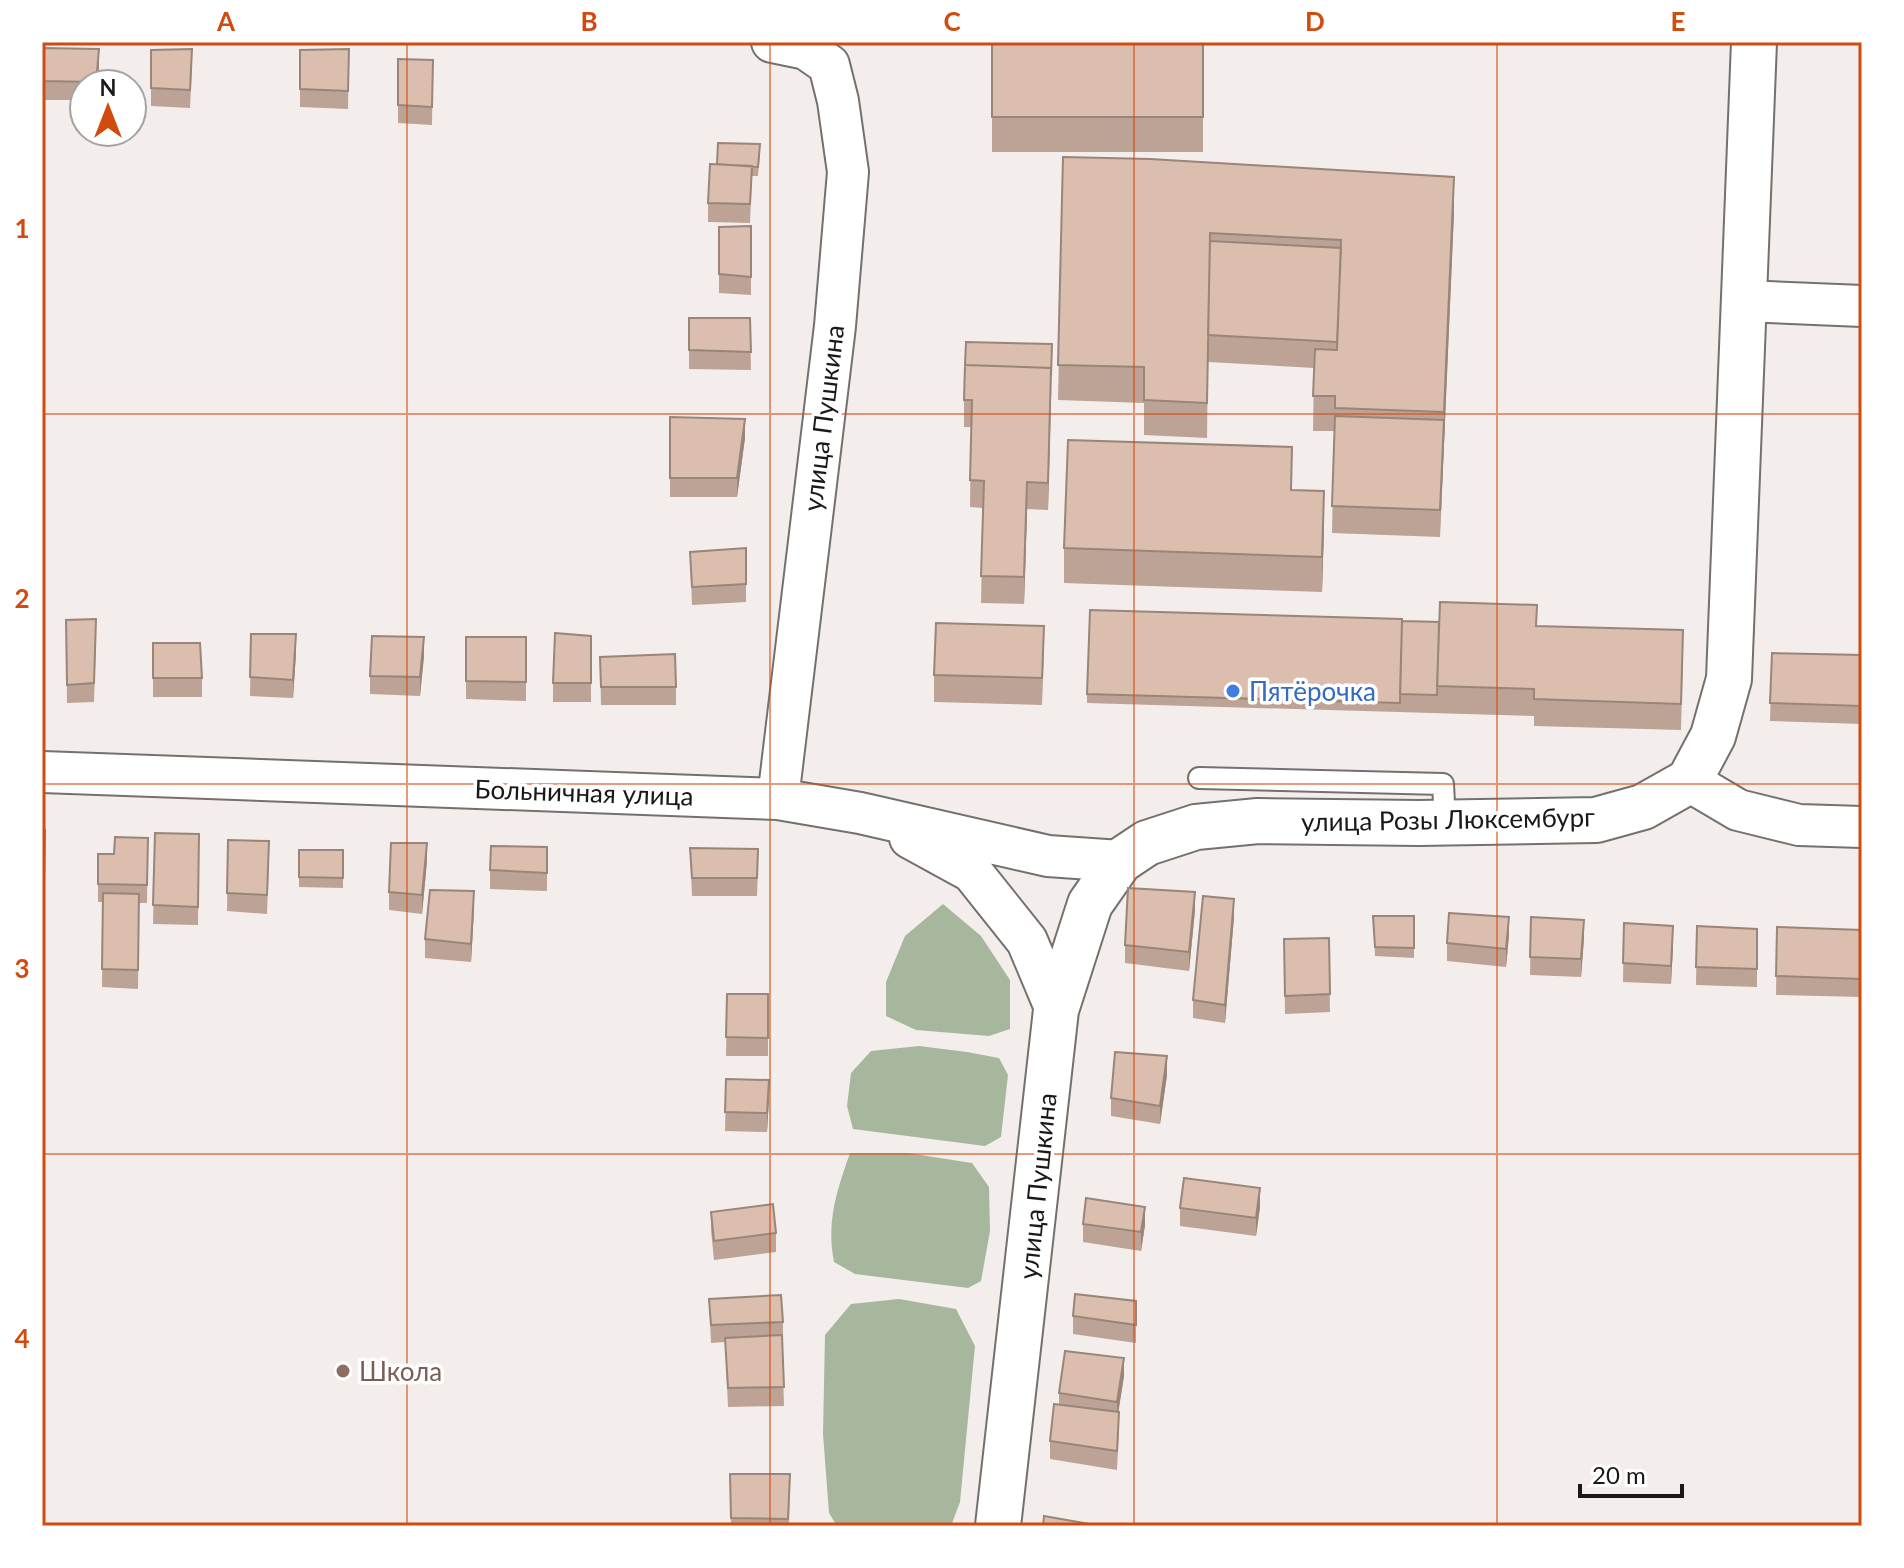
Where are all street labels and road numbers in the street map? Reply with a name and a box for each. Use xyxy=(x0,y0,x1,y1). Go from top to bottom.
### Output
street label: улица Пушкина xyxy=(796,323,850,513)
street label: Больничная улица xyxy=(474,772,694,812)
street label: улица Розы Люксембург xyxy=(1301,800,1595,838)
street label: улица Пушкина xyxy=(1011,1091,1063,1281)

